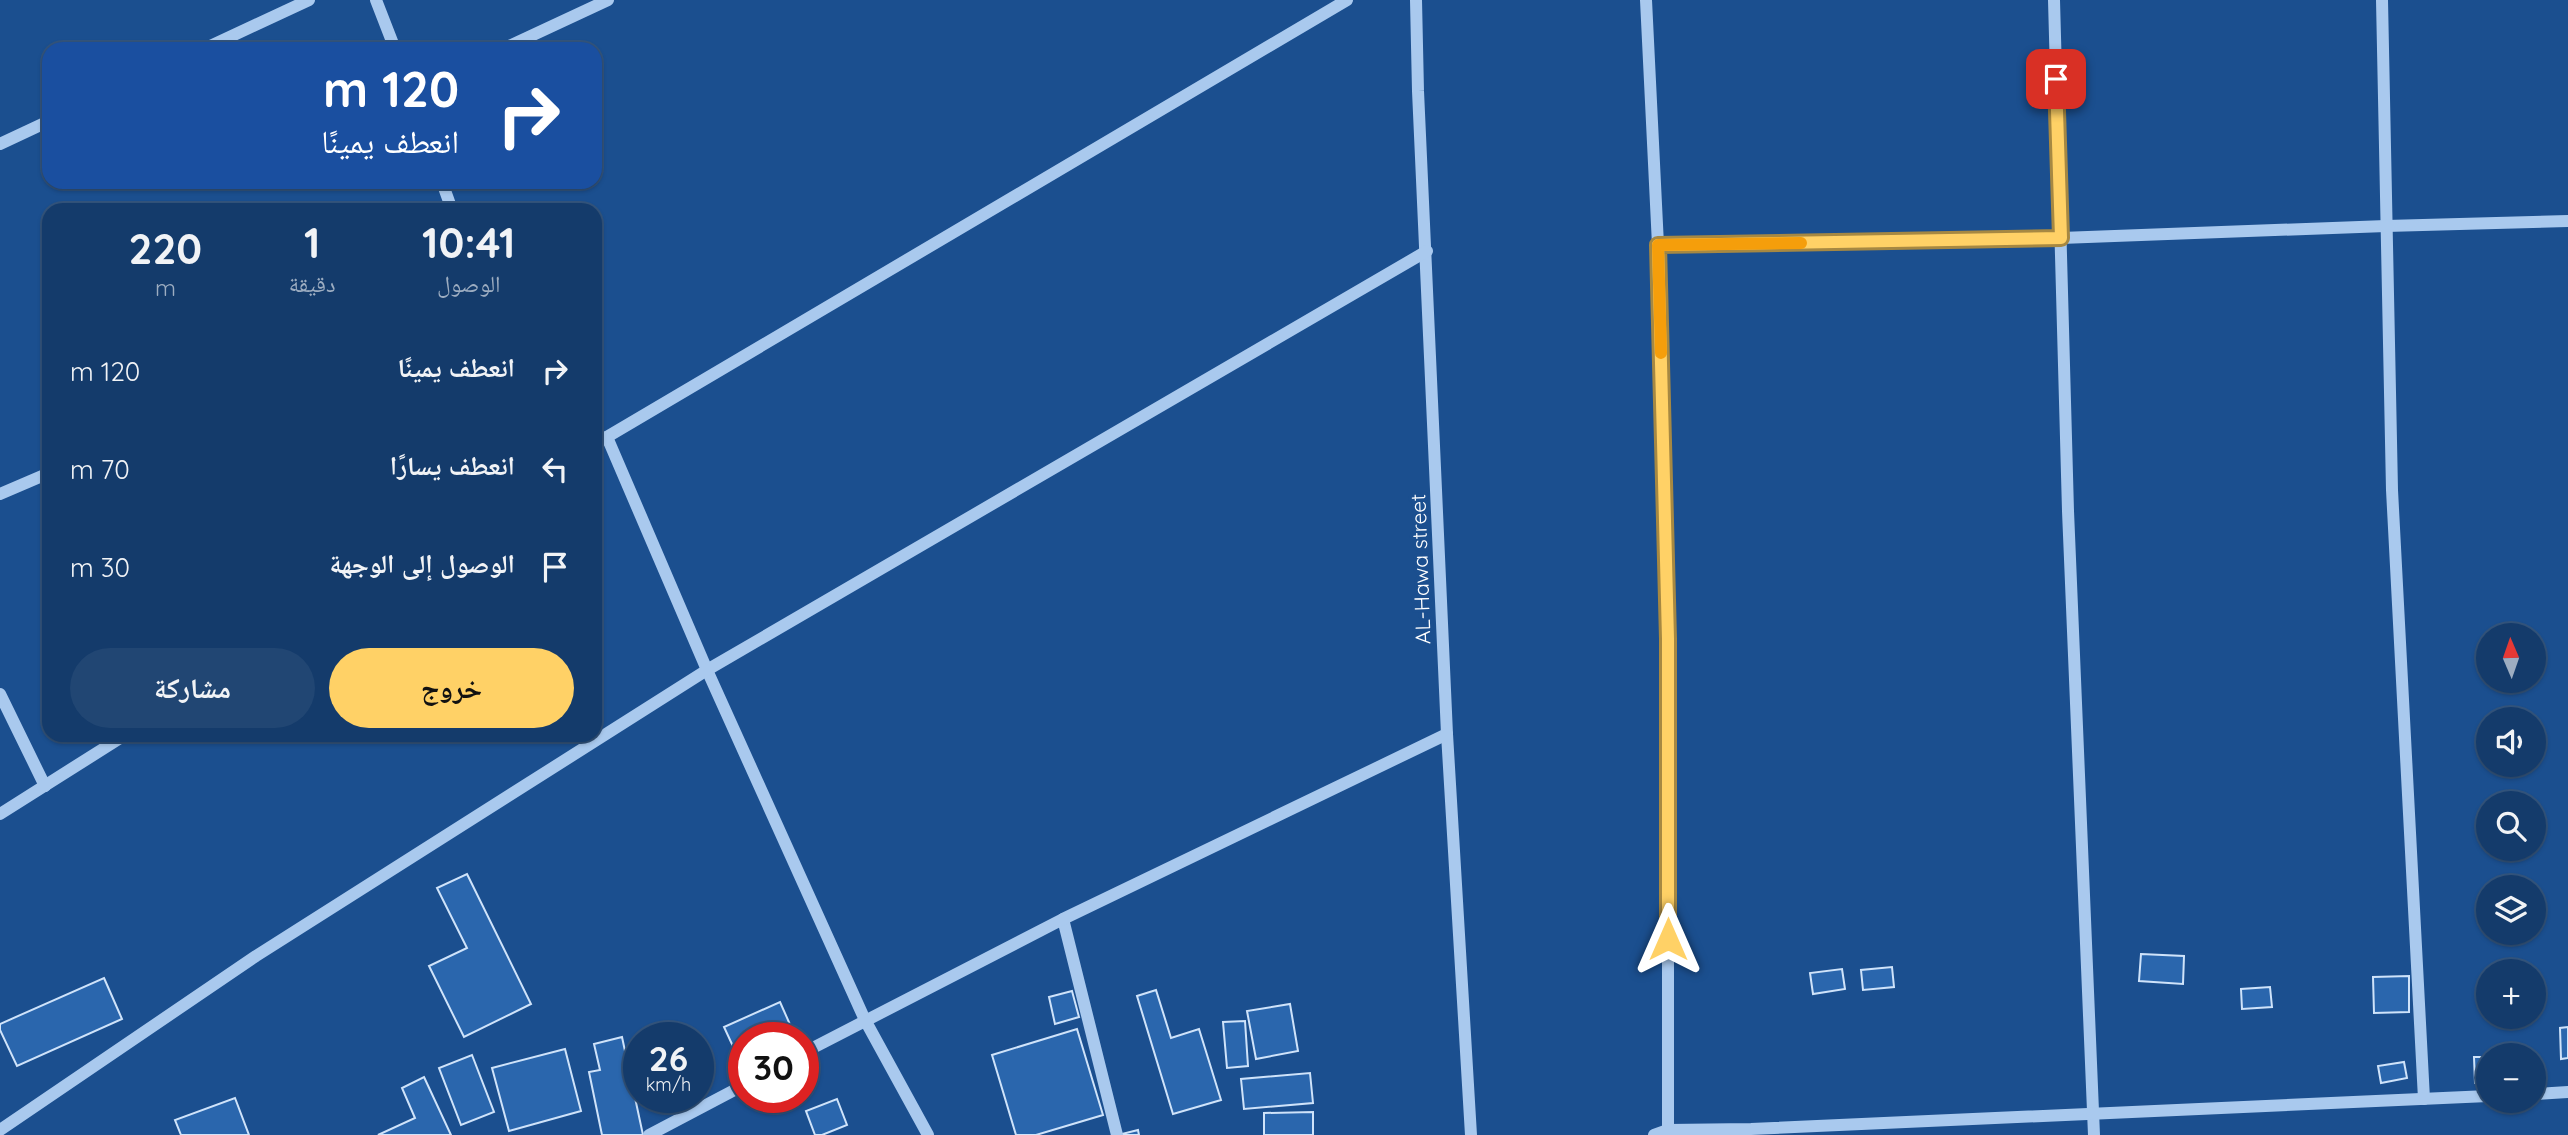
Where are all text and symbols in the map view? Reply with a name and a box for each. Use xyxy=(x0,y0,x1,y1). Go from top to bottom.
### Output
pin xyxy=(2026,49,2086,109)
text: 120 m xyxy=(323,58,459,119)
icon: arrive xyxy=(2037,60,2075,98)
icon: right xyxy=(483,70,574,161)
text: انعطف يمينًا xyxy=(321,121,459,161)
text: 1 xyxy=(304,216,320,269)
text: 10:41 xyxy=(422,216,515,269)
text: 220 xyxy=(129,222,202,275)
text: دقيقة xyxy=(289,269,336,298)
text: الوصول xyxy=(437,269,501,298)
text: m xyxy=(155,273,176,302)
text: انعطف يمينًا xyxy=(397,351,515,384)
icon: right xyxy=(536,352,574,390)
text: 120 m xyxy=(70,355,140,388)
text: انعطف يسارًا xyxy=(390,449,515,482)
icon: left xyxy=(536,450,574,488)
text: 70 m xyxy=(70,453,130,486)
street label: AL-Hawa street xyxy=(1404,493,1436,645)
text: الوصول إلى الوجهة xyxy=(329,547,515,580)
icon: arrive xyxy=(536,548,574,586)
text: 30 m xyxy=(70,551,130,584)
north arrow xyxy=(2476,623,2546,693)
map controls xyxy=(2476,623,2546,1113)
button: مشاركة xyxy=(70,648,315,728)
button: خروج xyxy=(329,648,574,728)
button: sound xyxy=(2476,707,2546,777)
button: search xyxy=(2476,791,2546,861)
button: layers xyxy=(2476,875,2546,945)
position arrow xyxy=(1631,902,1705,976)
button: + xyxy=(2476,959,2546,1029)
speed limit sign: 30 xyxy=(728,1022,819,1113)
text: 26 xyxy=(649,1036,688,1080)
button: − xyxy=(2476,1043,2546,1113)
text: km/h xyxy=(646,1073,691,1096)

